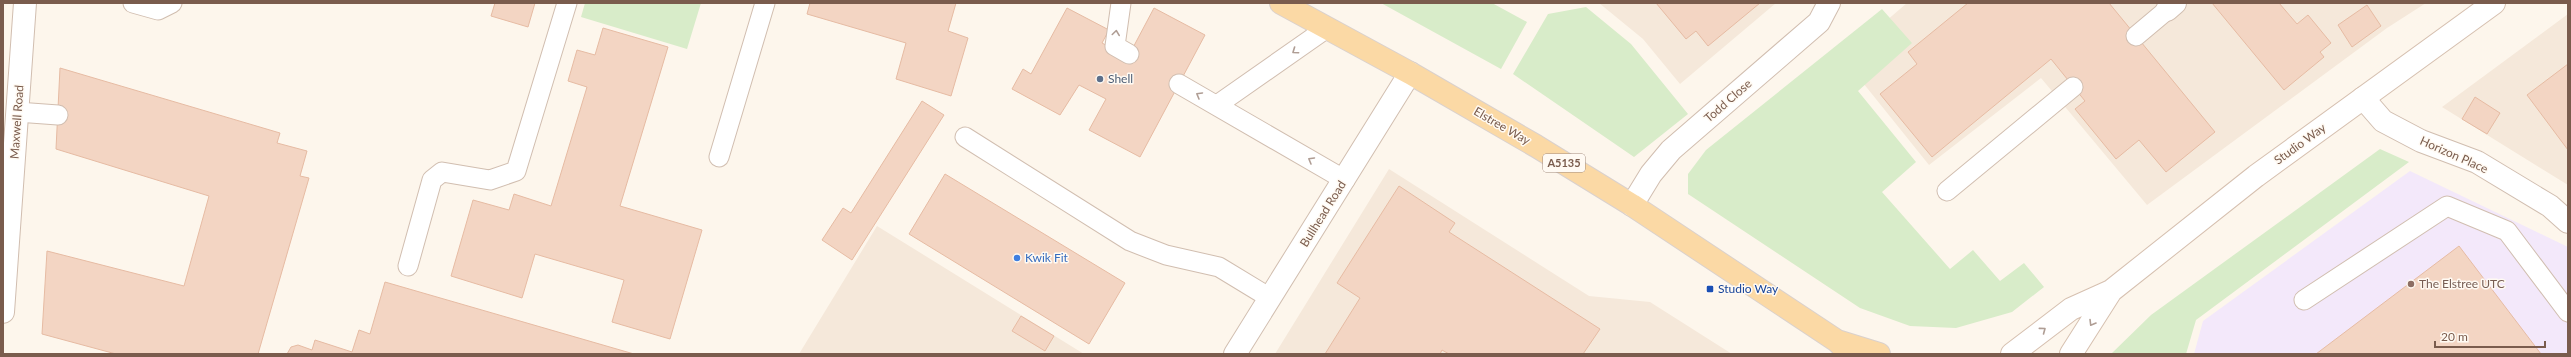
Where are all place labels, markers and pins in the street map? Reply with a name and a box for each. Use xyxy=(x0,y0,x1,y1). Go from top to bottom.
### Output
place label: Shell xyxy=(1108,71,1133,86)
marker: Shell xyxy=(1095,74,1105,84)
place label: Kwik Fit xyxy=(1025,250,1069,265)
marker: Kwik Fit xyxy=(1012,253,1022,263)
place label: The Elstree UTC xyxy=(2419,276,2505,291)
marker: The Elstree UTC xyxy=(2406,279,2416,289)
place label: Studio Way xyxy=(1718,281,1779,296)
marker: Studio Way xyxy=(1705,284,1715,294)

